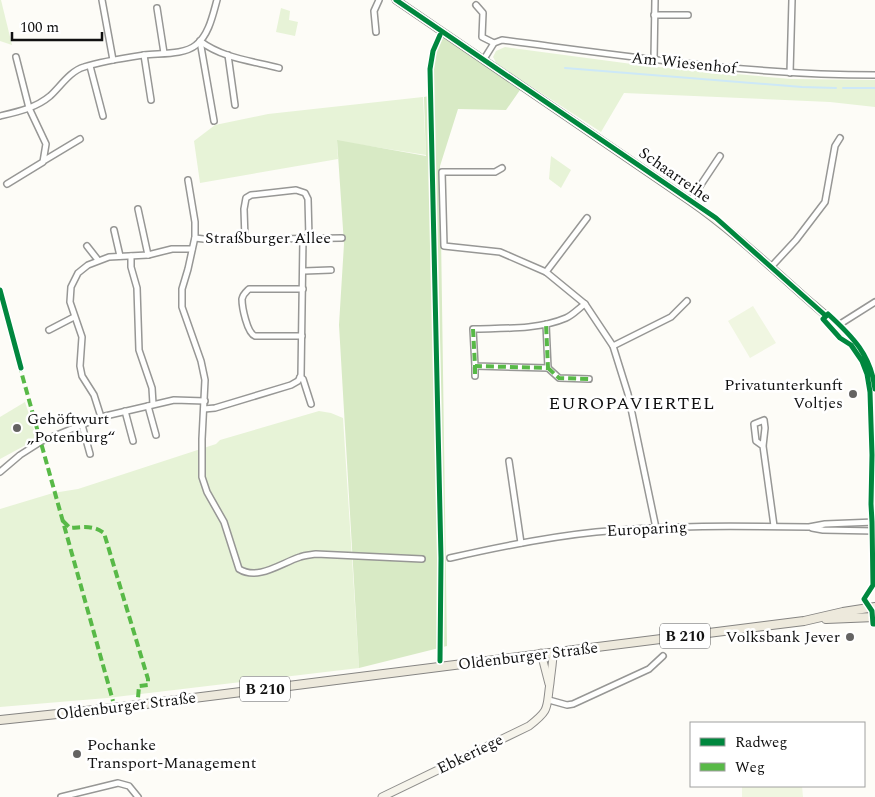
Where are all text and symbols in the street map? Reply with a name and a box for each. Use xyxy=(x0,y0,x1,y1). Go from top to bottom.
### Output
scale bar xyxy=(12,10,102,42)
text: 100 m xyxy=(20,16,59,39)
street label: Am Wiesenhof xyxy=(630,46,739,81)
street label: Schaarreihe xyxy=(634,141,716,209)
street label: Straßburger Allee xyxy=(205,226,331,250)
place label: Privatunterkunft Voltjes xyxy=(724,373,843,415)
marker: Privatunterkunft Voltjes xyxy=(847,388,859,400)
district label: EUROPAVIERTEL xyxy=(549,390,715,417)
place label: Gehöftwurt „Potenburg“ xyxy=(27,407,115,449)
marker: Gehöftwurt „Potenburg“ xyxy=(11,422,23,434)
street label: Europaring xyxy=(606,515,688,543)
road number: B 210 xyxy=(660,624,710,648)
place label: Volksbank Jever xyxy=(726,625,840,649)
marker: Volksbank Jever xyxy=(844,631,856,643)
street label: Oldenburger Straße xyxy=(457,636,599,676)
road number: B 210 xyxy=(240,676,290,702)
street label: Oldenburger Straße xyxy=(55,686,197,726)
legend xyxy=(690,722,865,787)
street label: Ebkeriege xyxy=(433,728,507,780)
text: Radweg xyxy=(735,731,788,754)
place label: Pochanke Transport-Management xyxy=(87,733,257,775)
marker: Pochanke Transport-Management xyxy=(71,748,83,760)
text: Weg xyxy=(735,756,765,779)

